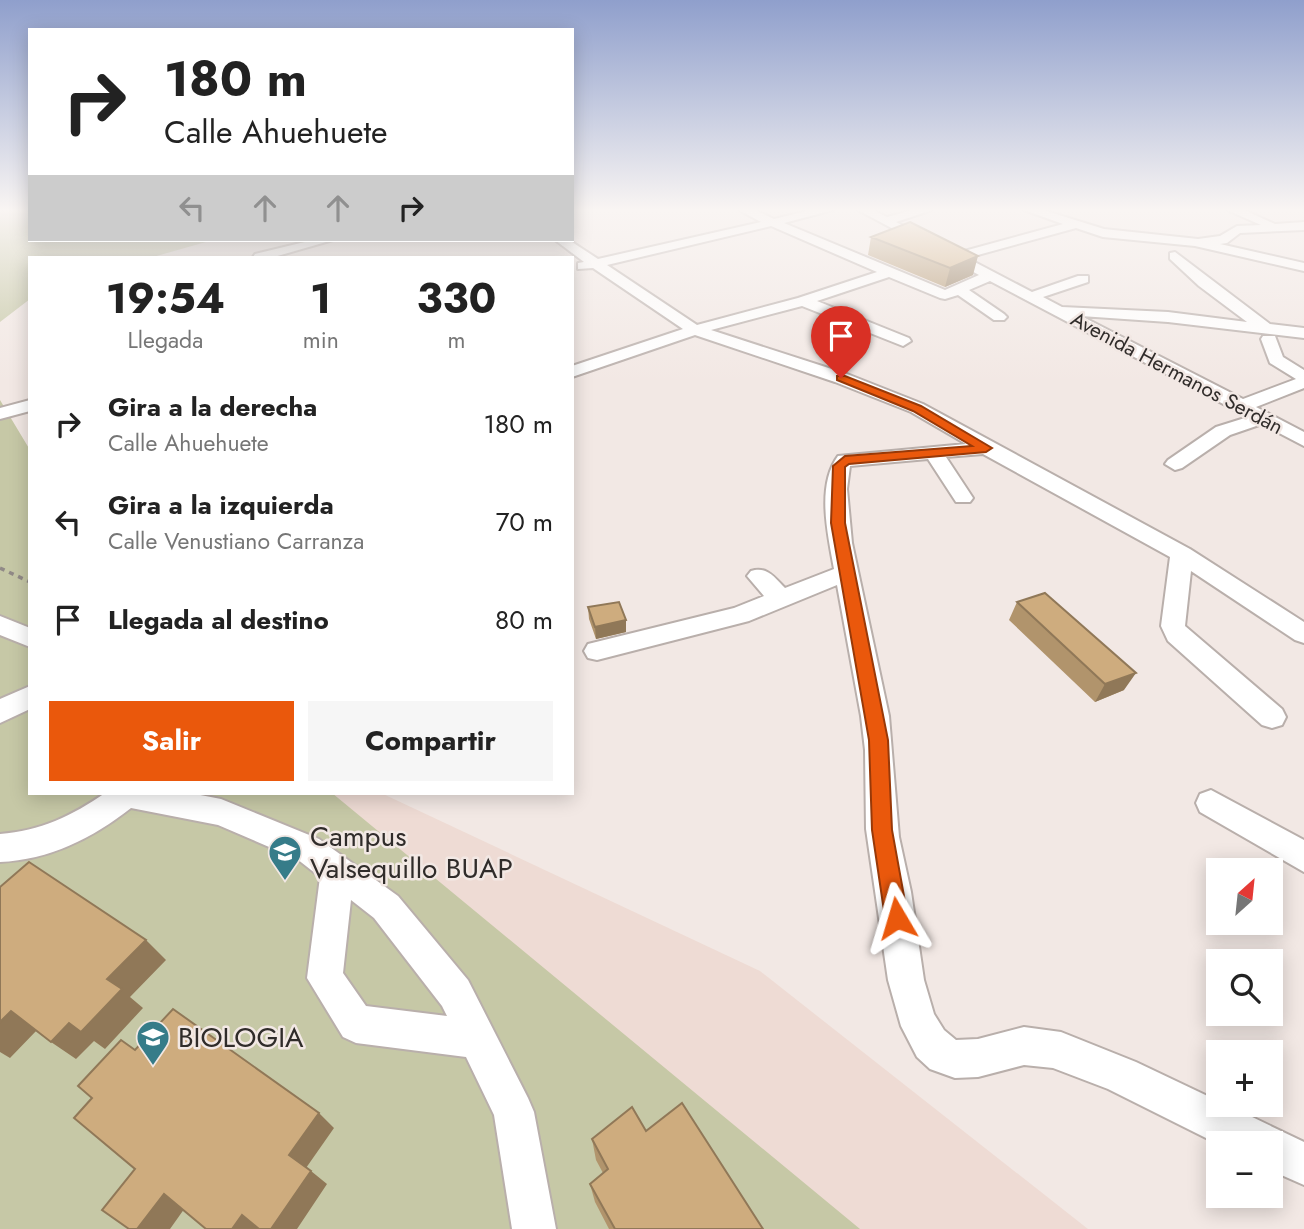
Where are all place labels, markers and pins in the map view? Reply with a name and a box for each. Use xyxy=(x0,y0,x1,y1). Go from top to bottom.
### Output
pin xyxy=(811,306,871,378)
place label: Campus Valsequillo BUAP xyxy=(310,816,513,889)
school or university icon: Campus Valsequillo BUAP xyxy=(266,833,304,882)
place label: BIOLOGIA xyxy=(178,1017,304,1058)
school or university icon: BIOLOGIA xyxy=(134,1018,172,1067)

